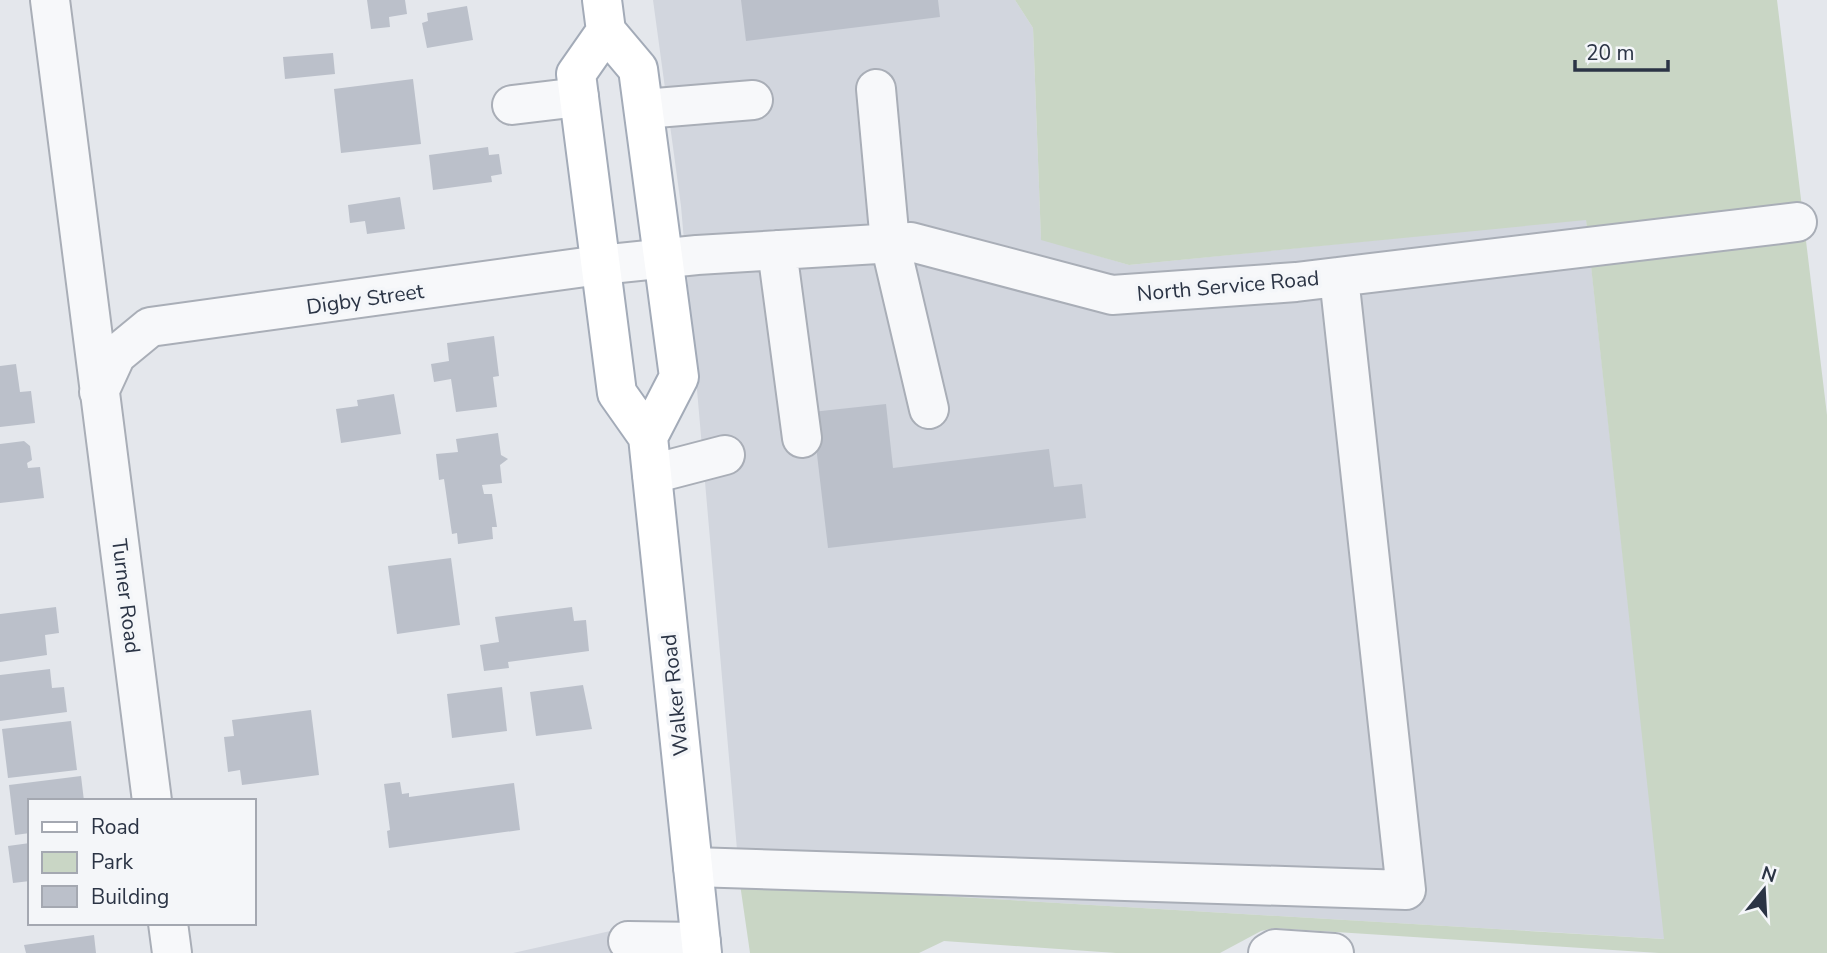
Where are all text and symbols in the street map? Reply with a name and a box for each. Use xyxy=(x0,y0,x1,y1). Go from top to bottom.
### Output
scale bar xyxy=(1575,28,1668,72)
text: 20 m xyxy=(1586,39,1635,67)
street label: North Service Road xyxy=(1136,264,1320,308)
street label: Digby Street xyxy=(304,277,426,321)
street label: Turner Road xyxy=(105,537,147,655)
street label: Walker Road xyxy=(655,633,695,757)
legend xyxy=(28,799,256,925)
text: Road xyxy=(91,813,140,841)
text: Park xyxy=(91,848,133,876)
north arrow xyxy=(1729,855,1799,925)
text: N xyxy=(1758,860,1780,889)
text: Building xyxy=(91,883,169,911)

